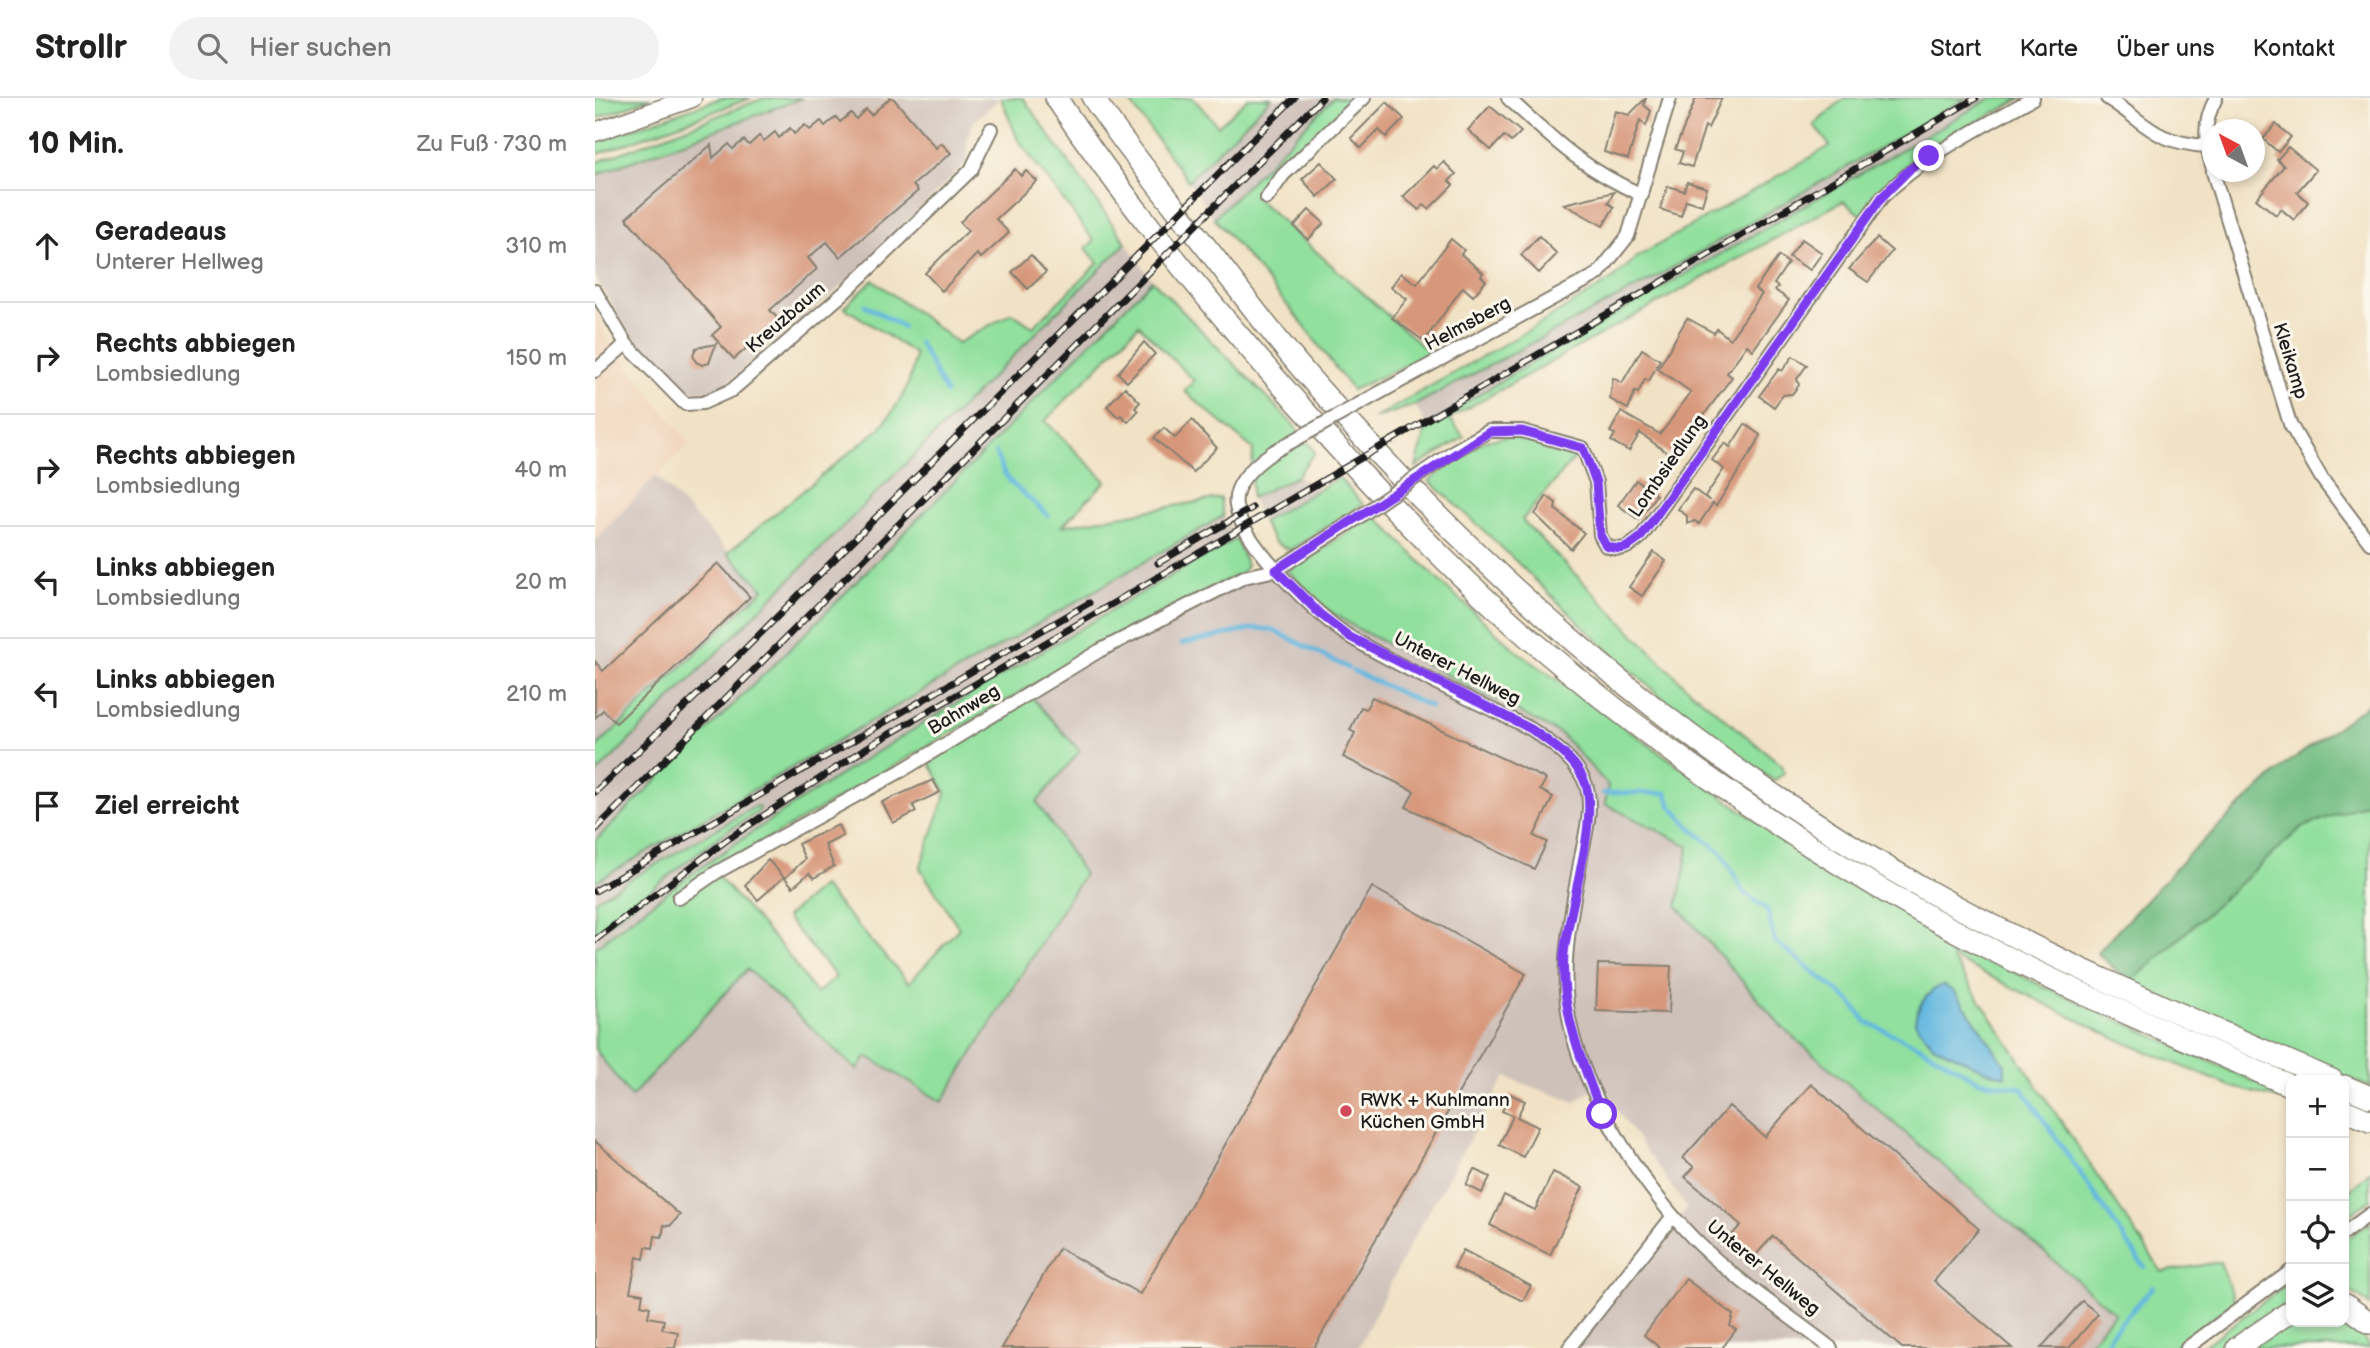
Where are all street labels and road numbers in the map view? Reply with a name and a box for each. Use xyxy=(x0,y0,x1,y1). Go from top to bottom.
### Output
street label: Kreuzbaum xyxy=(742,277,830,359)
street label: Helmsberg xyxy=(1421,292,1515,356)
street label: Kleikamp xyxy=(2268,320,2312,402)
street label: Lombsiedlung xyxy=(1624,410,1712,522)
street label: Unterer Hellweg xyxy=(1390,627,1524,711)
street label: Bahnweg xyxy=(924,680,1004,740)
street label: Unterer Hellweg xyxy=(1702,1215,1824,1321)

